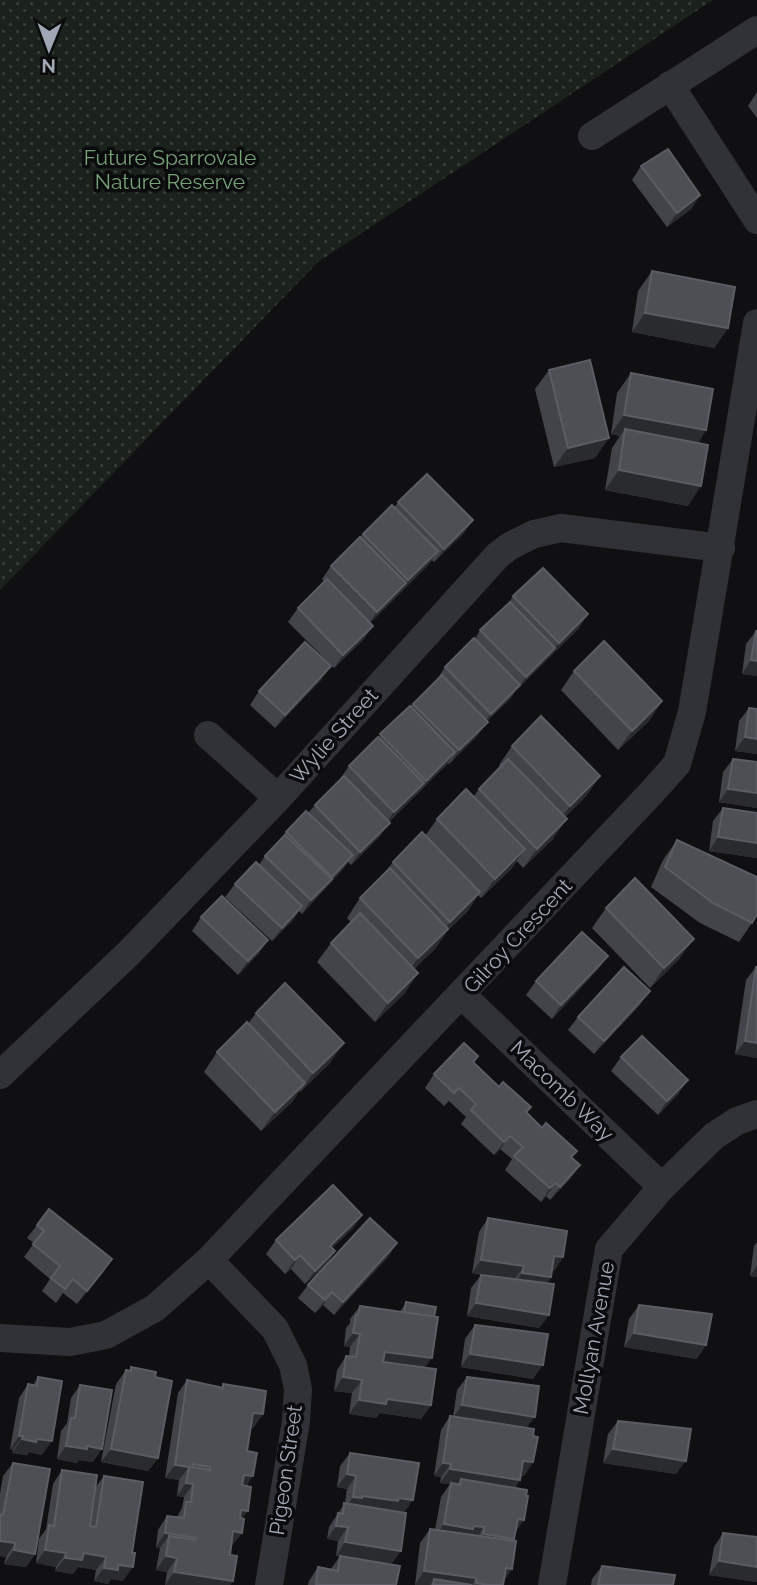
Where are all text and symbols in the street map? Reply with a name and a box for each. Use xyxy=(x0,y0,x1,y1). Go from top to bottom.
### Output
north arrow xyxy=(14,14,84,84)
text: N xyxy=(41,55,56,77)
park label: Future Sparrovale Nature Reserve xyxy=(84,145,256,194)
street label: Wylie Street xyxy=(284,683,383,788)
street label: Gilroy Crescent xyxy=(458,873,577,998)
street label: Macomb Way xyxy=(505,1035,619,1146)
street label: Mollyan Avenue xyxy=(568,1259,619,1416)
street label: Pigeon Street xyxy=(264,1403,307,1537)

